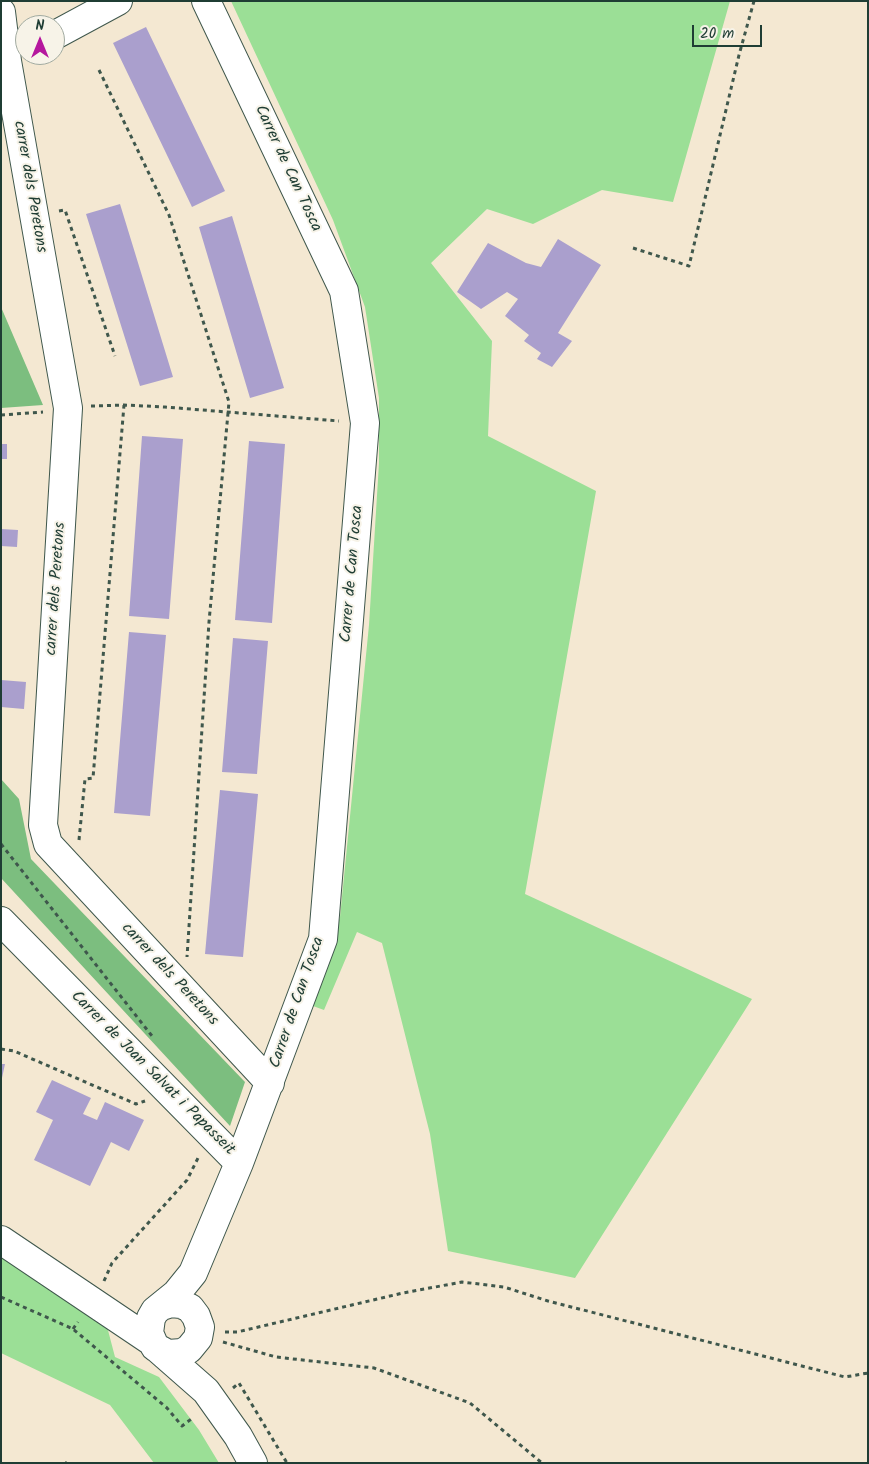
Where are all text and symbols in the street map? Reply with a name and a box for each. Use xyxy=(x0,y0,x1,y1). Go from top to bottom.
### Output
north arrow xyxy=(15,15,65,65)
text: N xyxy=(36,15,44,37)
scale bar xyxy=(694,15,764,47)
text: 20 m xyxy=(700,22,734,46)
street label: Carrer de Can Tosca xyxy=(249,103,325,235)
street label: carrer dels Peretons xyxy=(8,120,50,254)
street label: Carrer de Can Tosca xyxy=(337,505,369,643)
street label: carrer dels Peretons xyxy=(43,522,71,656)
street label: carrer dels Peretons xyxy=(116,920,222,1030)
street label: Carrer de Can Tosca xyxy=(267,935,329,1071)
street label: Carrer de Joan Salvat i Papasseit xyxy=(66,988,238,1160)

